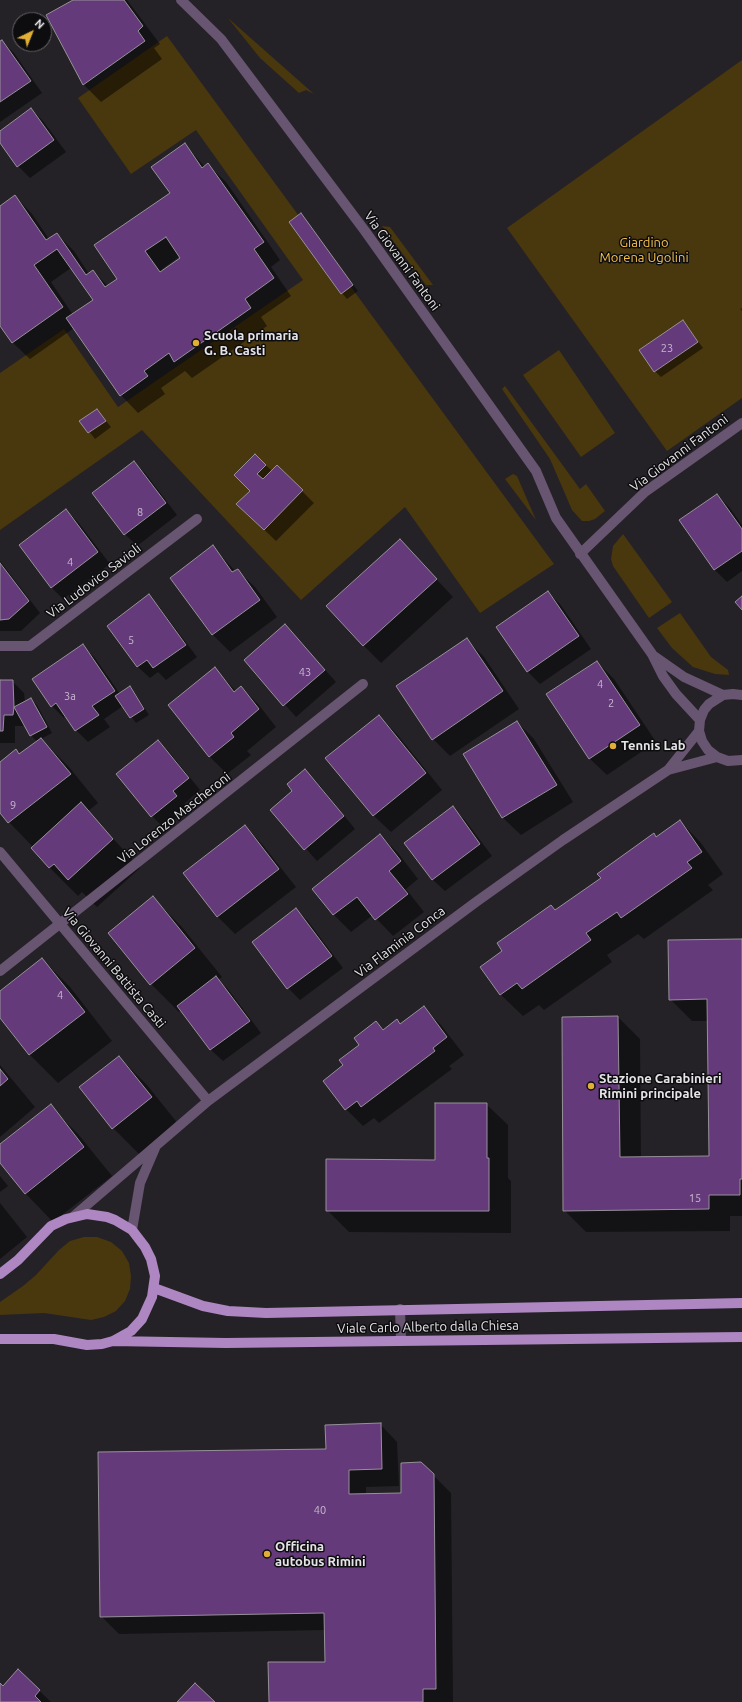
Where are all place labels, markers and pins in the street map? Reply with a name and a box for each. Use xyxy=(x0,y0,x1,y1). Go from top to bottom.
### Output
place label: Scuola primaria G. B. Casti xyxy=(204,328,298,359)
marker: Scuola primaria G. B. Casti xyxy=(191,338,201,348)
place label: Tennis Lab xyxy=(621,738,686,754)
marker: Tennis Lab xyxy=(608,741,618,751)
place label: Stazione Carabinieri Rimini principale xyxy=(599,1071,722,1102)
marker: Stazione Carabinieri Rimini principale xyxy=(586,1081,596,1091)
place label: Officina autobus Rimini xyxy=(275,1539,366,1570)
marker: Officina autobus Rimini xyxy=(262,1549,272,1559)

